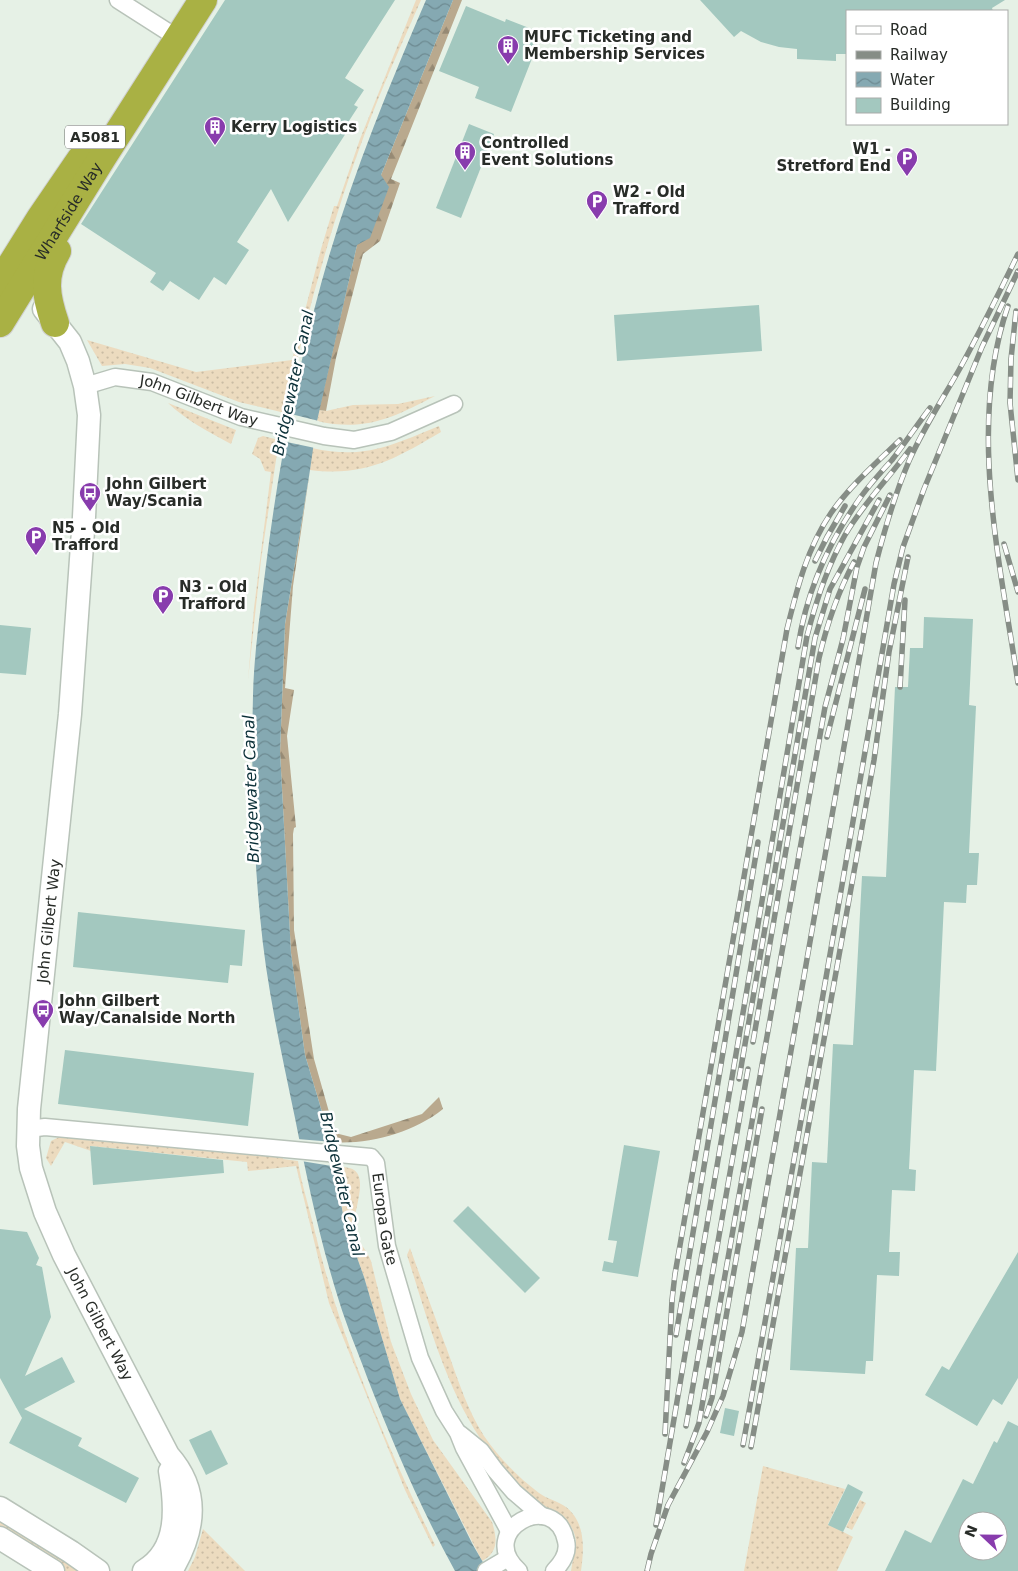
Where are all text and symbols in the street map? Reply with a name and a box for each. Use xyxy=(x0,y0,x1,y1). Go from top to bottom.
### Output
legend xyxy=(846,10,1008,125)
text: Road xyxy=(890,21,928,39)
place label: MUFC Ticketing and Membership Services xyxy=(524,28,705,63)
building icon: MUFC Ticketing and Membership Services xyxy=(496,34,520,65)
text: Railway xyxy=(890,46,948,64)
text: Water xyxy=(890,71,935,89)
text: Building xyxy=(890,96,951,114)
building icon: Kerry Logistics xyxy=(203,115,227,146)
place label: Kerry Logistics xyxy=(231,118,357,136)
road number: A5081 xyxy=(65,125,125,148)
place label: Controlled Event Solutions xyxy=(481,134,613,169)
building icon: Controlled Event Solutions xyxy=(453,140,477,171)
place label: W1 - Stretford End xyxy=(776,140,891,175)
parking icon: W1 - Stretford End xyxy=(895,146,919,177)
street label: Wharfside Way xyxy=(32,159,106,264)
place label: W2 - Old Trafford xyxy=(613,183,685,218)
parking icon: W2 - Old Trafford xyxy=(585,189,609,220)
water label: Bridgewater Canal xyxy=(268,308,318,457)
street label: John Gilbert Way xyxy=(138,371,260,430)
place label: John Gilbert Way/Scania xyxy=(105,475,207,510)
bus stop icon: John Gilbert Way/Scania xyxy=(78,481,102,512)
place label: N5 - Old Trafford xyxy=(52,519,120,554)
parking icon: N5 - Old Trafford xyxy=(24,525,48,556)
place label: N3 - Old Trafford xyxy=(179,578,247,613)
parking icon: N3 - Old Trafford xyxy=(151,584,175,615)
water label: Bridgewater Canal xyxy=(239,714,263,863)
street label: John Gilbert Way xyxy=(33,858,64,985)
place label: John Gilbert Way/Canalside North xyxy=(58,992,235,1027)
bus stop icon: John Gilbert Way/Canalside North xyxy=(31,998,55,1029)
water label: Bridgewater Canal xyxy=(316,1110,368,1259)
street label: Europa Gate xyxy=(368,1172,401,1267)
street label: John Gilbert Way xyxy=(63,1264,137,1384)
north arrow xyxy=(958,1511,1008,1561)
text: N xyxy=(961,1523,981,1540)

